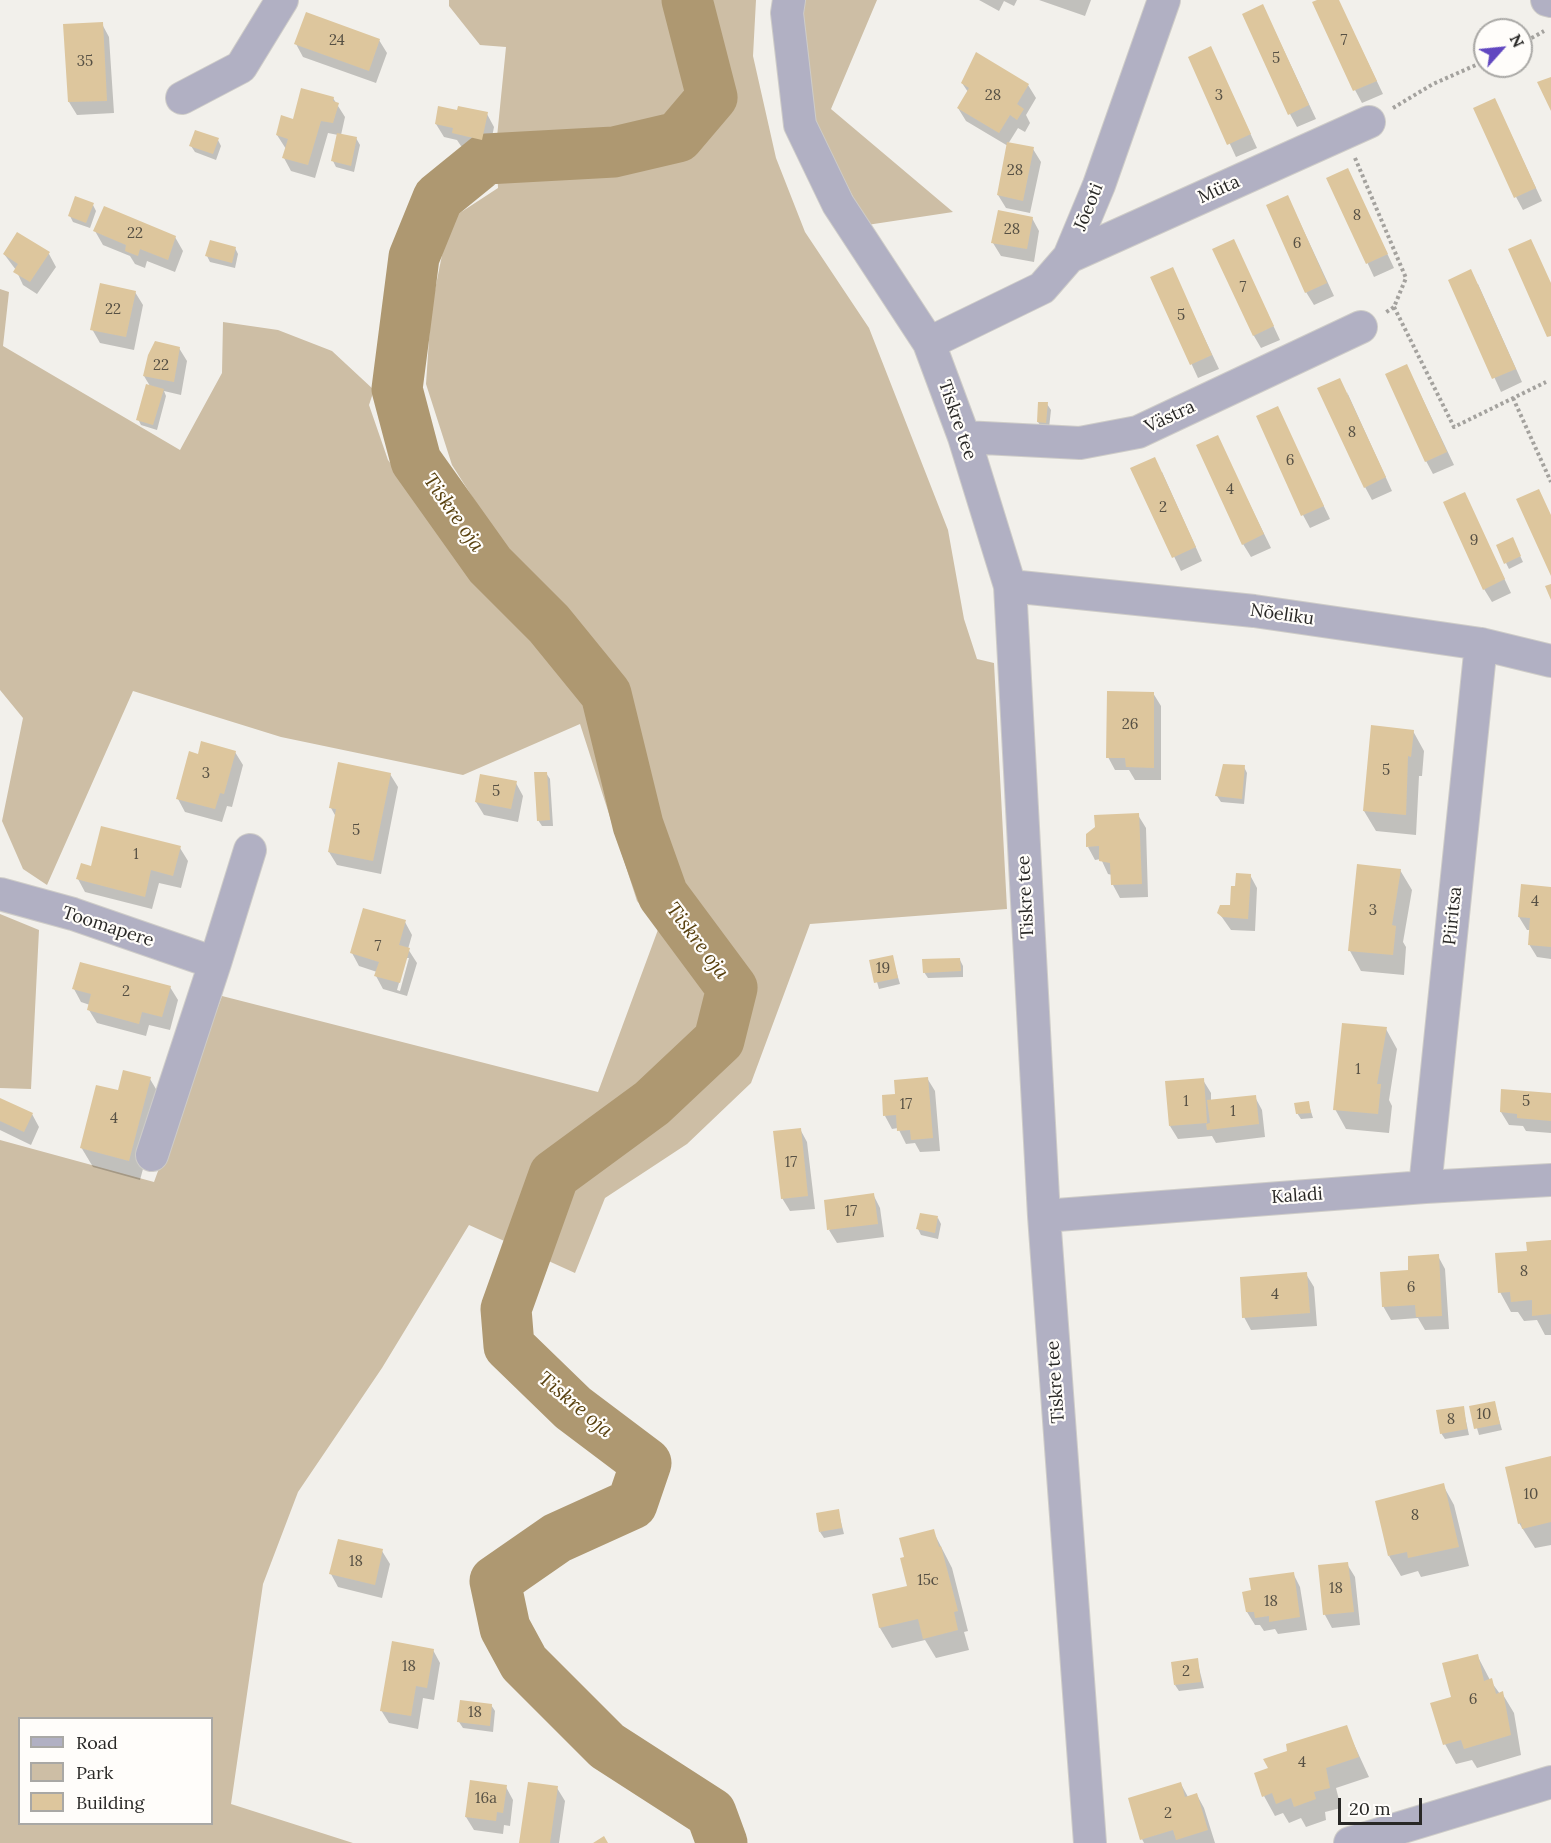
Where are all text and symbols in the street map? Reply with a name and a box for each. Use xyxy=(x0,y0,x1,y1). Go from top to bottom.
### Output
north arrow xyxy=(1473,18,1533,78)
text: N xyxy=(1506,31,1529,51)
house number: 24 xyxy=(329,32,345,50)
house number: 7 xyxy=(1341,32,1347,50)
house number: 5 xyxy=(1272,50,1280,68)
house number: 35 xyxy=(77,53,93,71)
house number: 28 xyxy=(985,87,1001,105)
house number: 3 xyxy=(1215,87,1223,105)
house number: 28 xyxy=(1007,162,1023,180)
street label: Müta xyxy=(1195,171,1243,209)
street label: Jõeoti xyxy=(1070,180,1108,234)
house number: 8 xyxy=(1353,207,1361,225)
house number: 28 xyxy=(1004,221,1020,239)
house number: 22 xyxy=(127,225,143,243)
house number: 6 xyxy=(1293,235,1301,253)
house number: 7 xyxy=(1240,279,1246,297)
house number: 22 xyxy=(105,301,121,319)
house number: 5 xyxy=(1177,307,1185,325)
house number: 22 xyxy=(153,357,169,375)
street label: Tiskre tee xyxy=(933,377,981,463)
street label: Västra xyxy=(1141,396,1199,438)
house number: 8 xyxy=(1348,424,1356,442)
house number: 6 xyxy=(1286,452,1294,470)
water label: Tiskre oja xyxy=(417,469,489,557)
house number: 4 xyxy=(1226,481,1234,499)
house number: 2 xyxy=(1159,499,1167,517)
house number: 9 xyxy=(1470,532,1478,550)
street label: Nõeliku xyxy=(1249,600,1315,630)
house number: 26 xyxy=(1122,716,1138,734)
house number: 5 xyxy=(1382,762,1390,780)
house number: 3 xyxy=(202,765,210,783)
house number: 5 xyxy=(492,783,500,801)
house number: 5 xyxy=(352,822,360,840)
house number: 1 xyxy=(133,846,139,864)
street label: Tiskre tee xyxy=(1013,855,1039,939)
street label: Piiritsa xyxy=(1439,886,1467,946)
house number: 4 xyxy=(1531,893,1539,911)
water label: Tiskre oja xyxy=(660,898,734,984)
street label: Toomapere xyxy=(59,902,157,952)
house number: 3 xyxy=(1369,902,1377,920)
house number: 7 xyxy=(375,938,381,956)
house number: 19 xyxy=(876,960,890,978)
house number: 2 xyxy=(122,983,130,1001)
house number: 1 xyxy=(1355,1061,1361,1079)
house number: 1 xyxy=(1183,1093,1189,1111)
house number: 5 xyxy=(1522,1093,1530,1111)
house number: 17 xyxy=(900,1096,912,1114)
house number: 1 xyxy=(1230,1103,1236,1121)
house number: 4 xyxy=(110,1110,118,1128)
house number: 17 xyxy=(785,1154,797,1172)
street label: Kaladi xyxy=(1271,1183,1323,1209)
house number: 17 xyxy=(845,1203,857,1221)
house number: 8 xyxy=(1520,1263,1528,1281)
house number: 6 xyxy=(1407,1279,1415,1297)
house number: 4 xyxy=(1271,1286,1279,1304)
street label: Tiskre tee xyxy=(1042,1340,1070,1424)
water label: Tiskre oja xyxy=(533,1367,617,1443)
house number: 10 xyxy=(1477,1406,1491,1424)
house number: 8 xyxy=(1447,1411,1455,1429)
house number: 10 xyxy=(1524,1486,1538,1504)
house number: 8 xyxy=(1411,1507,1419,1525)
house number: 18 xyxy=(349,1553,363,1571)
house number: 15c xyxy=(917,1572,939,1590)
house number: 18 xyxy=(1329,1580,1343,1598)
house number: 18 xyxy=(1264,1593,1278,1611)
house number: 18 xyxy=(402,1658,416,1676)
house number: 2 xyxy=(1182,1663,1190,1681)
house number: 6 xyxy=(1469,1691,1477,1709)
house number: 18 xyxy=(468,1704,482,1722)
legend xyxy=(18,1717,213,1825)
text: Road xyxy=(76,1731,118,1754)
house number: 4 xyxy=(1298,1754,1306,1772)
text: Park xyxy=(76,1761,113,1784)
scale bar xyxy=(1341,1786,1425,1824)
house number: 16a xyxy=(475,1790,497,1808)
text: Building xyxy=(76,1791,144,1814)
text: 20 m xyxy=(1349,1797,1391,1820)
house number: 2 xyxy=(1164,1805,1172,1823)

